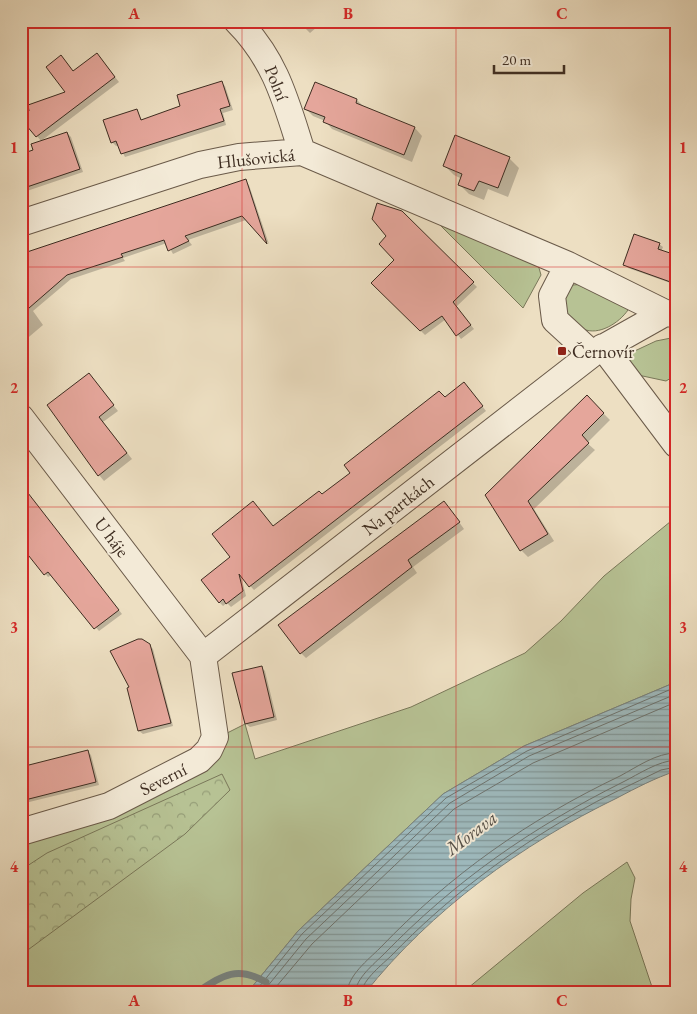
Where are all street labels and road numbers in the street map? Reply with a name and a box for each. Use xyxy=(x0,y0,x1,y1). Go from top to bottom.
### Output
street label: Polní xyxy=(260,62,295,104)
street label: Hlušovická xyxy=(216,142,297,174)
street label: Na partkách xyxy=(357,470,439,540)
street label: U háje xyxy=(90,512,134,562)
street label: Severní xyxy=(136,757,191,801)

